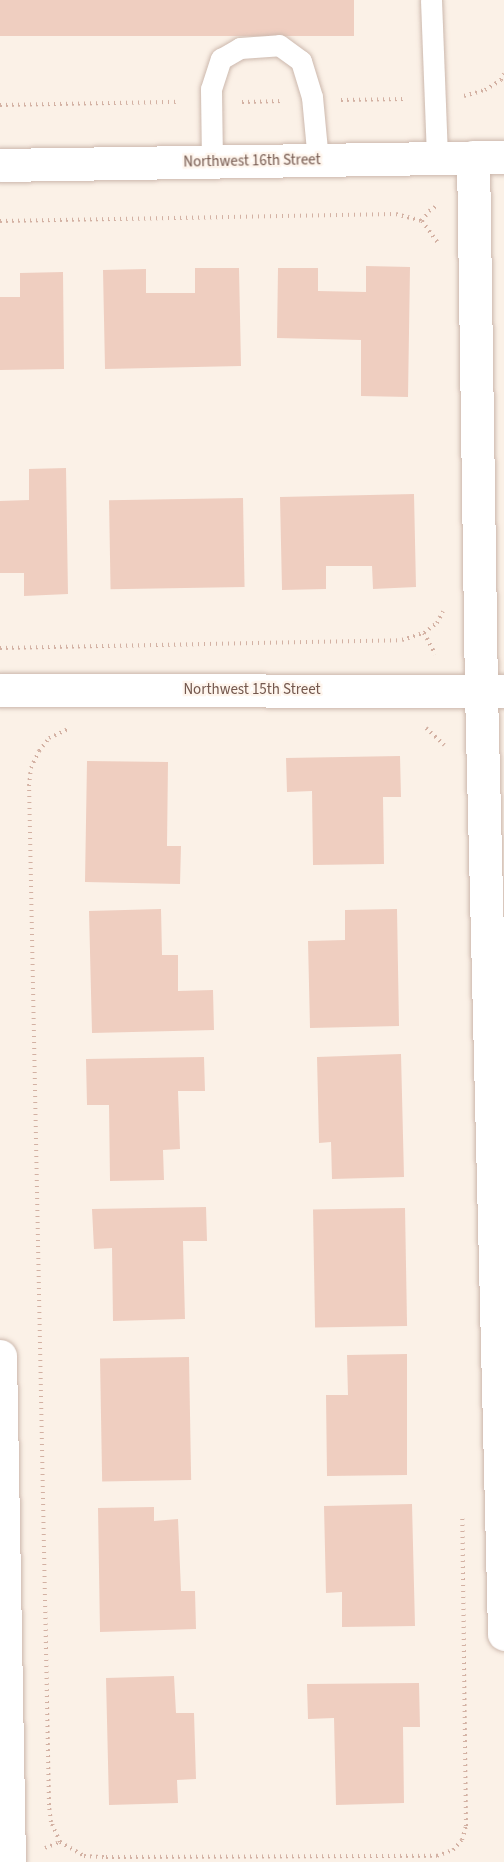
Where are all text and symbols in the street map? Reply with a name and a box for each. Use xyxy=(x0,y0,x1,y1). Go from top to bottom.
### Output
street label: Northwest 16th Street xyxy=(183,151,321,171)
street label: Northwest 15th Street xyxy=(183,681,321,699)

